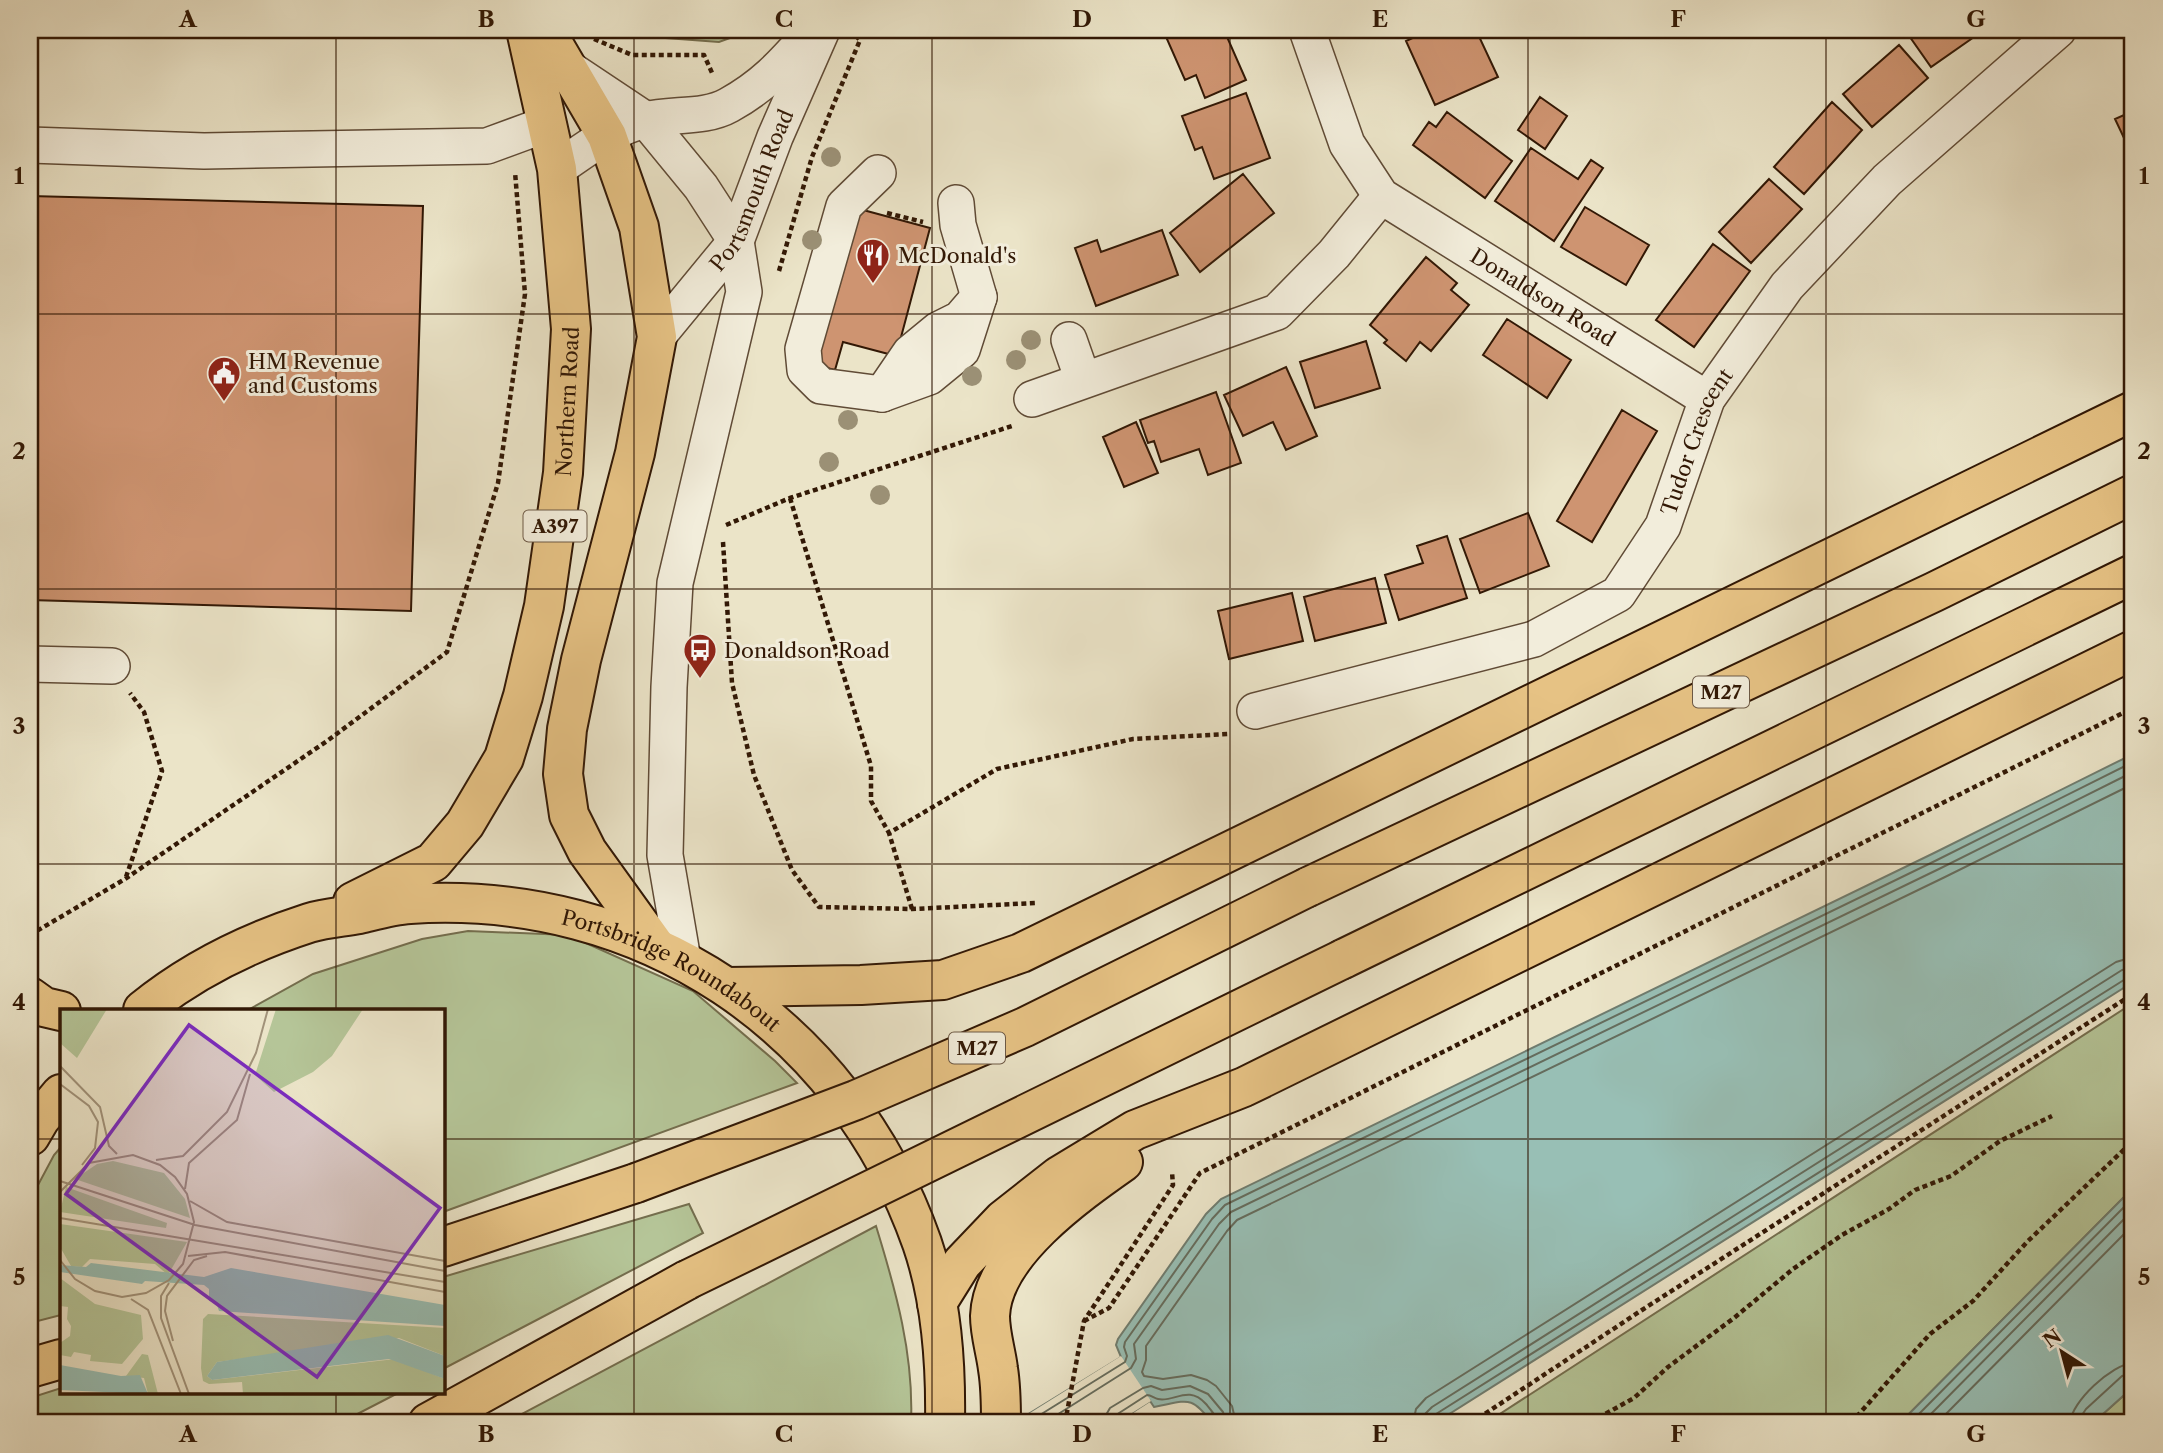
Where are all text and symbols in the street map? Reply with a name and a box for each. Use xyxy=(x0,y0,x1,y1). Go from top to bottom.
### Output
text: A xyxy=(178,5,198,33)
text: B xyxy=(477,5,495,33)
text: C xyxy=(775,5,793,33)
text: D xyxy=(1072,5,1092,33)
text: E xyxy=(1372,5,1388,33)
text: F xyxy=(1670,5,1686,33)
text: G xyxy=(1966,5,1986,33)
street label: Portsmouth Road xyxy=(704,105,798,276)
text: 1 xyxy=(14,162,25,190)
text: 1 xyxy=(2139,162,2150,190)
restaurant icon: McDonald's xyxy=(854,236,892,285)
place label: McDonald's xyxy=(898,243,1016,268)
street label: Donaldson Road xyxy=(1466,243,1620,352)
street label: Northern Road xyxy=(550,326,584,477)
place label: HM Revenue and Customs xyxy=(248,349,380,398)
public building icon: HM Revenue and Customs xyxy=(205,354,243,403)
street label: Tudor Crescent xyxy=(1655,363,1738,518)
text: 2 xyxy=(12,437,26,465)
text: 2 xyxy=(2137,437,2151,465)
road number: A397 xyxy=(524,510,586,541)
bus stop icon: Donaldson Road xyxy=(681,631,719,680)
place label: Donaldson Road xyxy=(724,638,890,663)
road number: M27 xyxy=(1693,677,1749,708)
text: 3 xyxy=(13,712,26,740)
text: 3 xyxy=(2138,712,2151,740)
street label: Portsbridge Roundabout xyxy=(559,904,786,1037)
text: 4 xyxy=(12,988,26,1016)
text: 4 xyxy=(2137,988,2151,1016)
inset map xyxy=(60,1009,444,1394)
road number: M27 xyxy=(949,1032,1005,1064)
text: 5 xyxy=(13,1263,25,1291)
text: 5 xyxy=(2138,1263,2150,1291)
north arrow xyxy=(2026,1316,2096,1386)
text: N xyxy=(2039,1324,2066,1353)
text: A xyxy=(178,1420,198,1448)
text: B xyxy=(477,1420,495,1448)
text: C xyxy=(775,1420,793,1448)
text: D xyxy=(1072,1420,1092,1448)
text: E xyxy=(1372,1420,1388,1448)
text: F xyxy=(1670,1420,1686,1448)
text: G xyxy=(1966,1420,1986,1448)

